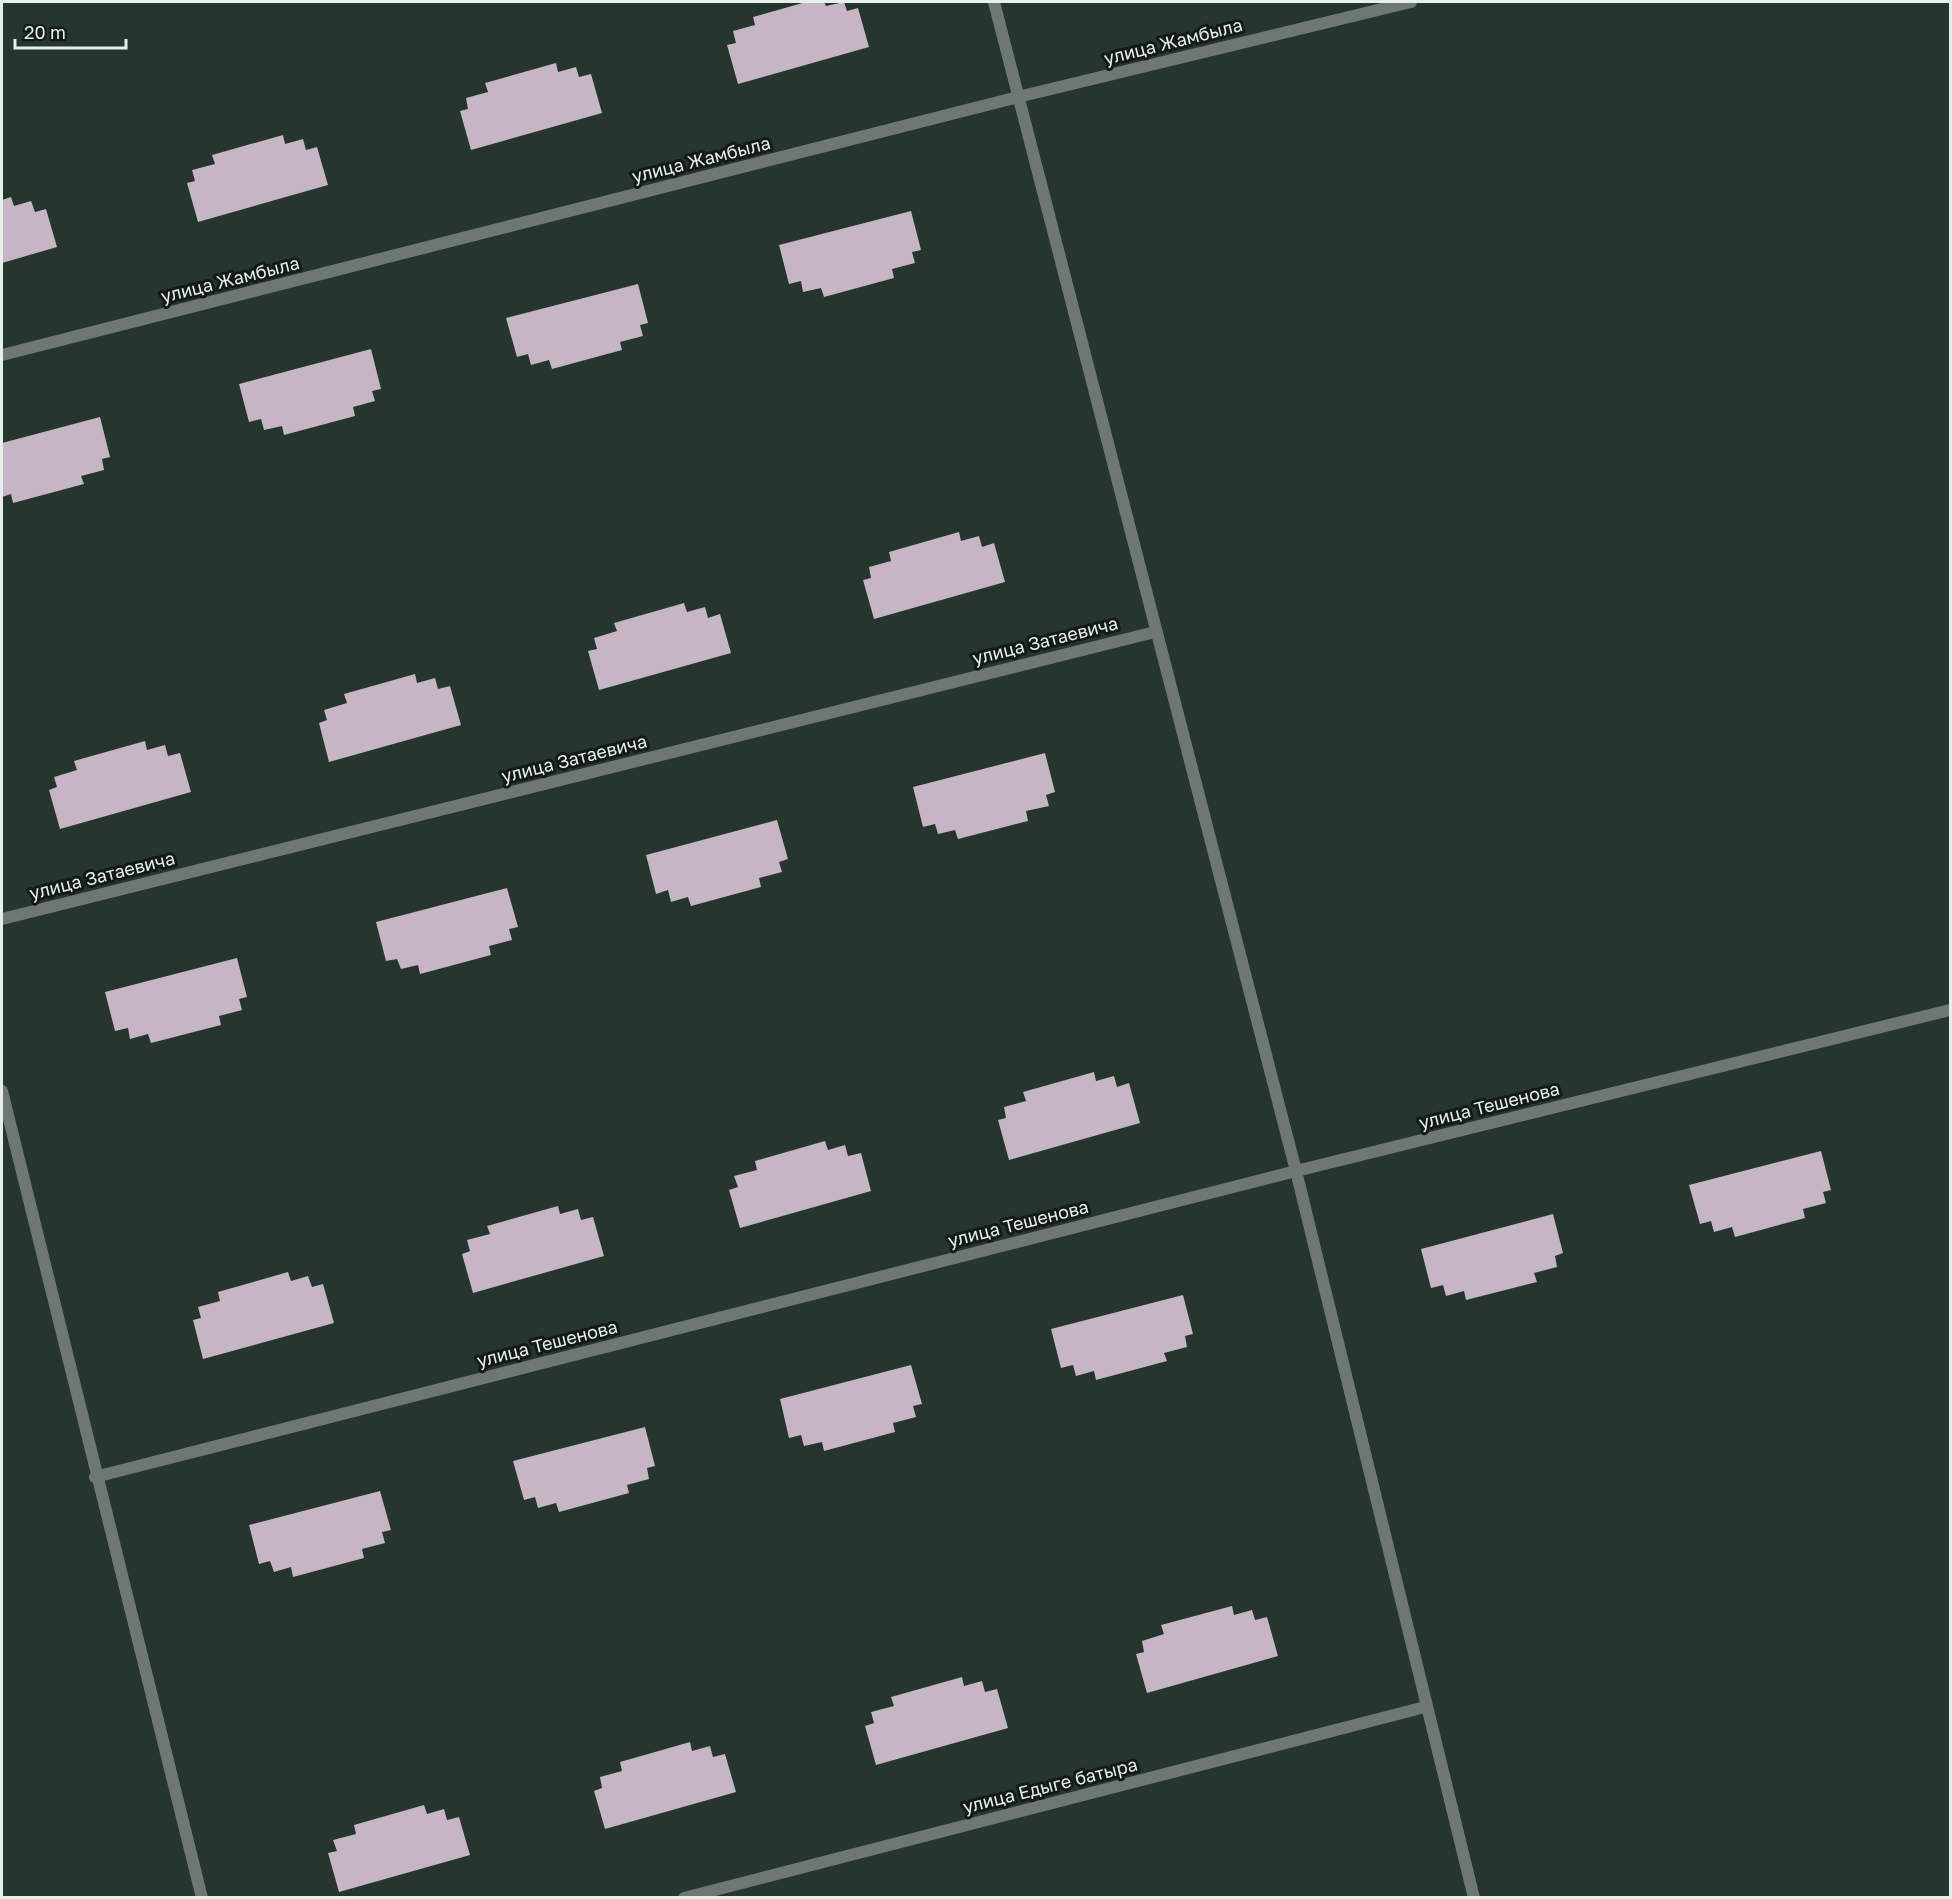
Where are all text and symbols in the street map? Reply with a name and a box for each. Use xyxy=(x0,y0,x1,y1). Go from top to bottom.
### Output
scale bar xyxy=(15,12,126,50)
street label: улица Жамбыла xyxy=(1101,13,1245,69)
text: 20 m xyxy=(24,21,66,43)
street label: улица Жамбыла xyxy=(629,131,773,187)
street label: улица Жамбыла xyxy=(158,251,302,307)
street label: улица Затаевича xyxy=(970,611,1120,669)
street label: улица Затаевича xyxy=(499,729,649,787)
street label: улица Затаевича xyxy=(27,846,177,904)
street label: улица Тешенова xyxy=(1416,1077,1562,1133)
street label: улица Тешенова xyxy=(945,1195,1091,1251)
street label: улица Тешенова xyxy=(474,1315,620,1371)
street label: улица Едыге батыра xyxy=(960,1753,1140,1817)

